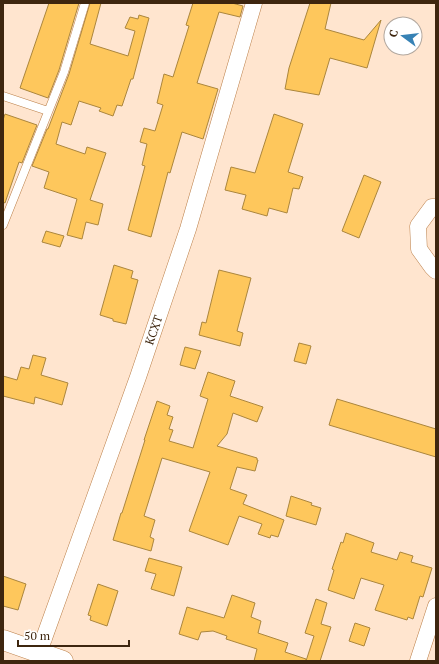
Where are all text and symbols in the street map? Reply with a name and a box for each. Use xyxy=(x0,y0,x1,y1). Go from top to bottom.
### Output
north arrow xyxy=(383,16,423,56)
text: С xyxy=(386,28,401,39)
street label: КСХТ xyxy=(141,313,166,347)
scale bar xyxy=(18,622,129,648)
text: 50 m xyxy=(24,628,51,643)

